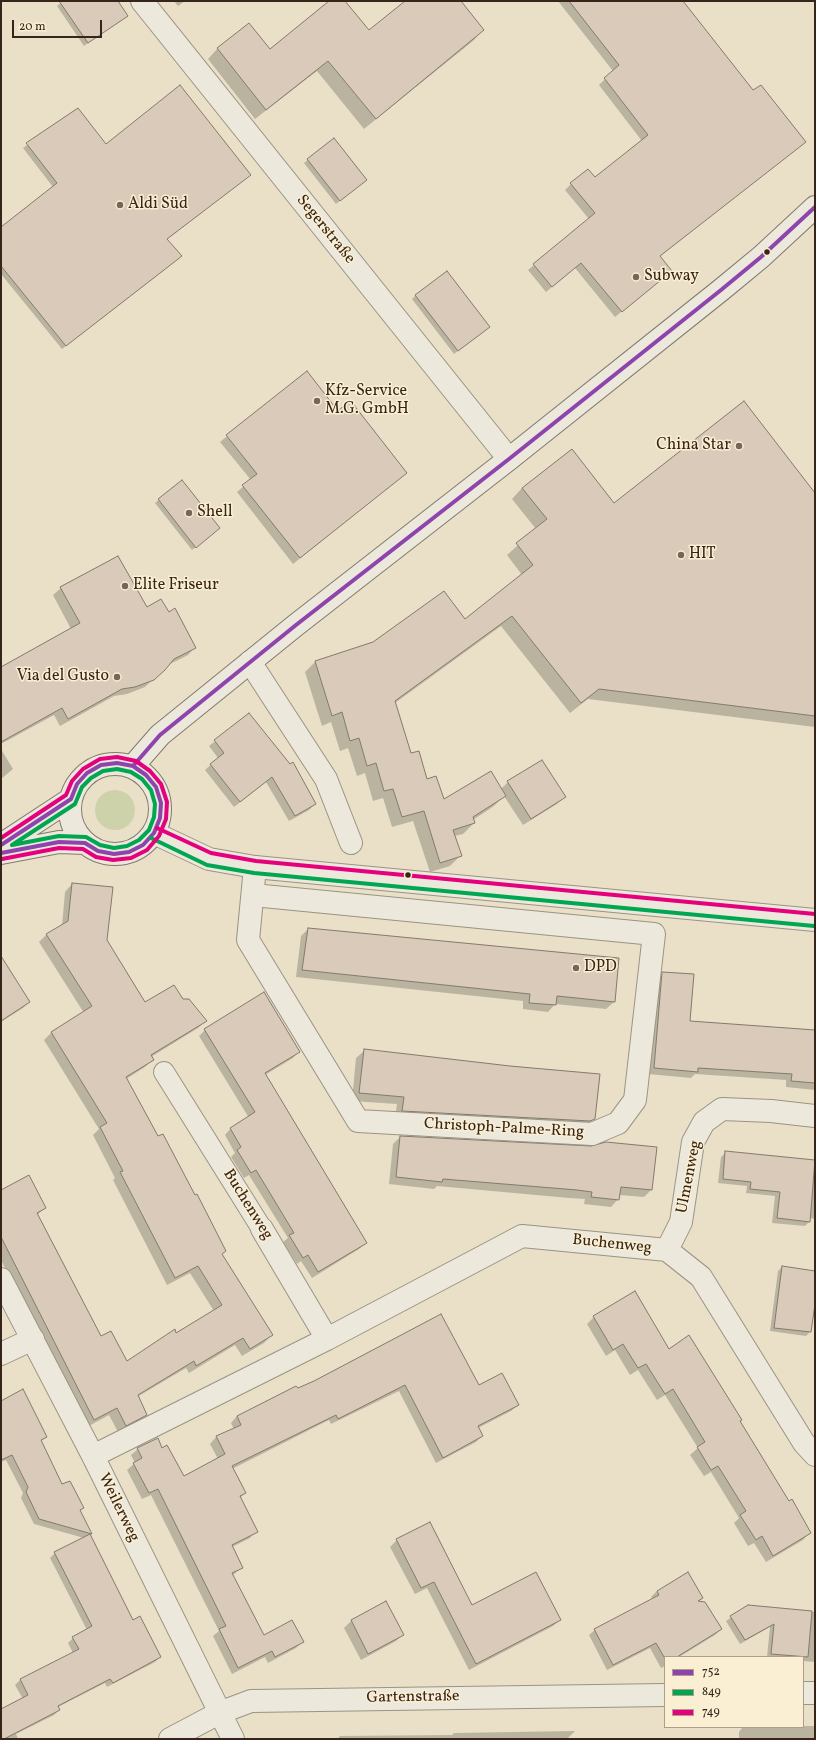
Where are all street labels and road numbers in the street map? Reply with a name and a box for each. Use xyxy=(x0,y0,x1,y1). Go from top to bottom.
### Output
street label: Segerstraße xyxy=(291,192,359,268)
street label: Christoph-Palme-Ring xyxy=(423,1115,585,1143)
street label: Ulmenweg xyxy=(673,1139,707,1215)
street label: Buchenweg xyxy=(218,1166,276,1244)
street label: Buchenweg xyxy=(571,1231,653,1259)
street label: Weilerweg xyxy=(93,1470,143,1546)
street label: Gartenstraße xyxy=(366,1688,460,1708)

